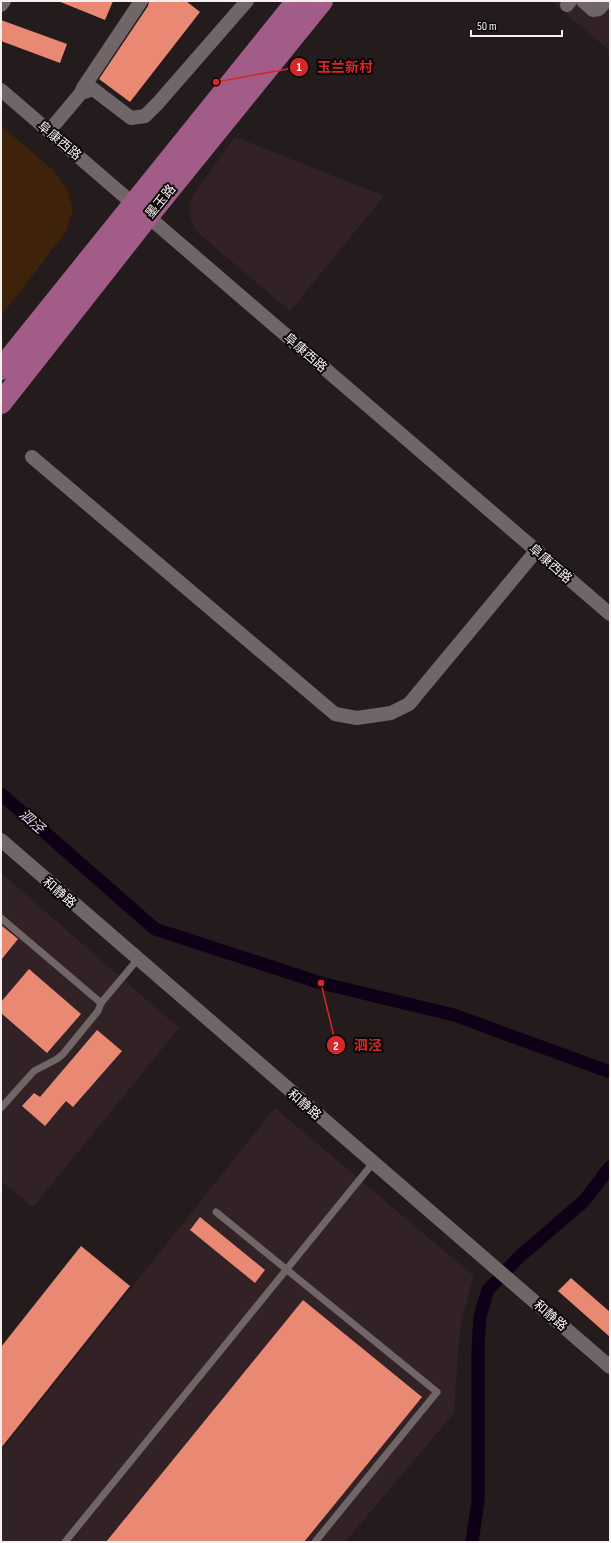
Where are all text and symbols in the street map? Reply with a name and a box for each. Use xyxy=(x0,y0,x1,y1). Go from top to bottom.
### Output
scale bar xyxy=(471,12,562,38)
text: 50 m xyxy=(477,19,497,34)
callout: 玉兰新村 xyxy=(289,54,381,80)
text: 玉兰新村 xyxy=(317,59,373,76)
text: 1 xyxy=(297,60,302,75)
street label: 阜康西路 xyxy=(34,118,84,164)
street label: 墨玉路 xyxy=(142,181,179,222)
street label: 阜康西路 xyxy=(280,330,330,376)
street label: 阜康西路 xyxy=(525,541,575,587)
water label: 泗泾 xyxy=(16,806,49,838)
street label: 和静路 xyxy=(39,874,79,912)
callout: 泗泾 xyxy=(326,1032,390,1058)
text: 泗泾 xyxy=(354,1037,382,1054)
text: 2 xyxy=(333,1039,339,1054)
street label: 和静路 xyxy=(284,1086,324,1124)
street label: 和静路 xyxy=(530,1297,570,1335)

